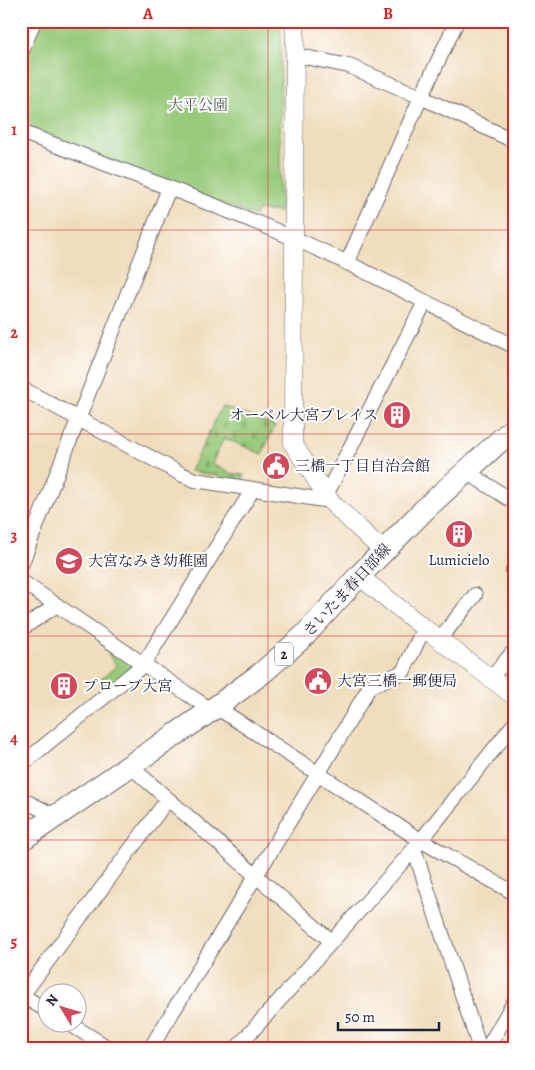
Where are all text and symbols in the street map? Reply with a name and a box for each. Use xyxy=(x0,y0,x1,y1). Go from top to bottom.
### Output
text: A xyxy=(142,3,154,25)
text: B xyxy=(383,3,393,25)
park label: 大平公園 xyxy=(168,95,228,115)
text: 1 xyxy=(11,119,17,141)
text: 2 xyxy=(10,322,18,344)
building icon: オーベル大宮プレイス xyxy=(382,400,412,430)
place label: オーベル大宮プレイス xyxy=(229,405,378,425)
public building icon: 三橋一丁目自治会館 xyxy=(261,451,291,481)
place label: 三橋一丁目自治会館 xyxy=(295,456,430,476)
building icon: Lumicielo xyxy=(444,519,474,549)
text: 3 xyxy=(11,525,18,547)
street label: さいたま春日部線 xyxy=(299,539,395,641)
school or university icon: 大宮なみき幼稚園 xyxy=(54,546,84,576)
place label: Lumicielo xyxy=(429,550,489,570)
place label: 大宮なみき幼稚園 xyxy=(88,551,208,571)
road number: 2 xyxy=(275,642,293,666)
public building icon: 大宮三橋一郵便局 xyxy=(303,666,333,696)
building icon: プローブ大宮 xyxy=(49,671,79,701)
place label: 大宮三橋一郵便局 xyxy=(337,671,457,691)
place label: プローブ大宮 xyxy=(83,676,172,696)
text: 4 xyxy=(10,728,18,750)
text: 5 xyxy=(11,931,18,953)
north arrow xyxy=(38,982,88,1032)
text: N xyxy=(42,990,63,1010)
scale bar xyxy=(338,1000,439,1032)
text: 50 m xyxy=(345,1007,375,1027)

